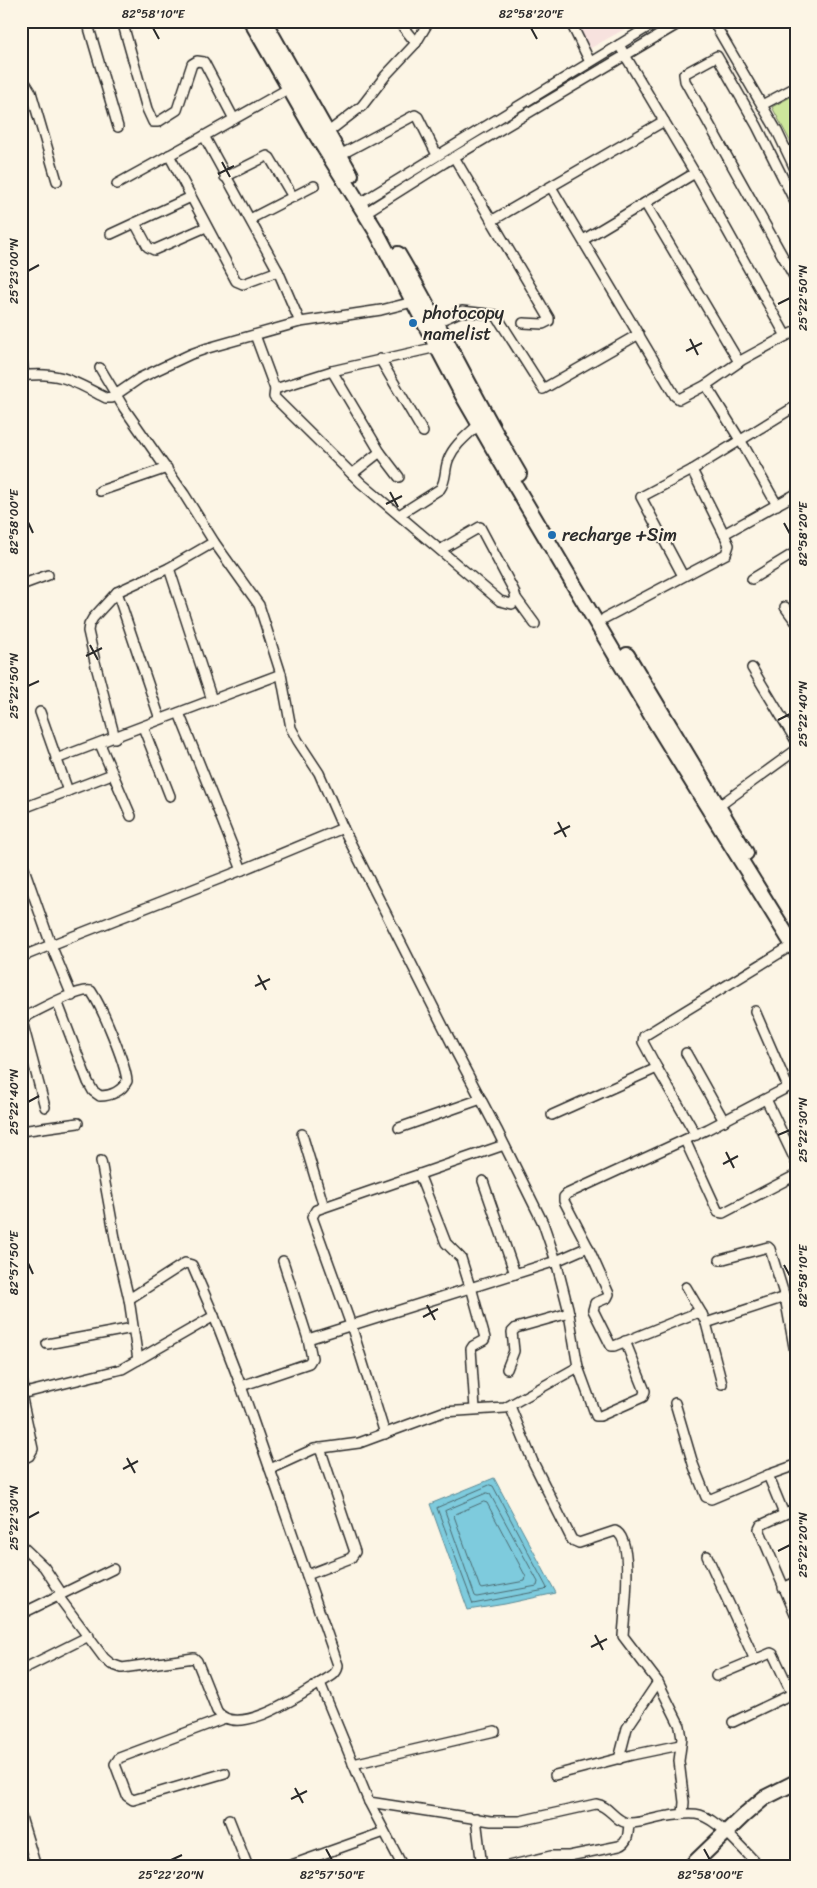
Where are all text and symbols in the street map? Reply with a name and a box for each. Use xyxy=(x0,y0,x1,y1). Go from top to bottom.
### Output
text: 82°58'10"E xyxy=(122,3,186,25)
text: 82°58'20"E xyxy=(499,3,565,25)
text: 25°23'00"N xyxy=(3,237,25,304)
text: 25°22'50"N xyxy=(792,264,814,331)
place label: photocopy namelist xyxy=(422,297,505,350)
marker: photocopy namelist xyxy=(407,317,419,329)
text: 82°58'00"E xyxy=(3,488,25,555)
text: 82°58'20"E xyxy=(792,500,814,566)
place label: recharge +Sim xyxy=(562,519,677,551)
marker: recharge +Sim xyxy=(546,529,558,541)
text: 25°22'50"N xyxy=(3,652,25,719)
text: 25°22'40"N xyxy=(792,680,814,747)
text: 25°22'40"N xyxy=(3,1068,25,1135)
text: 25°22'30"N xyxy=(792,1097,814,1163)
text: 82°57'50"E xyxy=(3,1229,25,1295)
text: 82°58'10"E xyxy=(792,1243,814,1307)
text: 25°22'30"N xyxy=(3,1485,25,1551)
text: 25°22'20"N xyxy=(792,1512,814,1578)
text: 25°22'20"N xyxy=(138,1864,204,1886)
text: 82°57'50"E xyxy=(300,1864,366,1886)
text: 82°58'00"E xyxy=(677,1864,744,1886)

